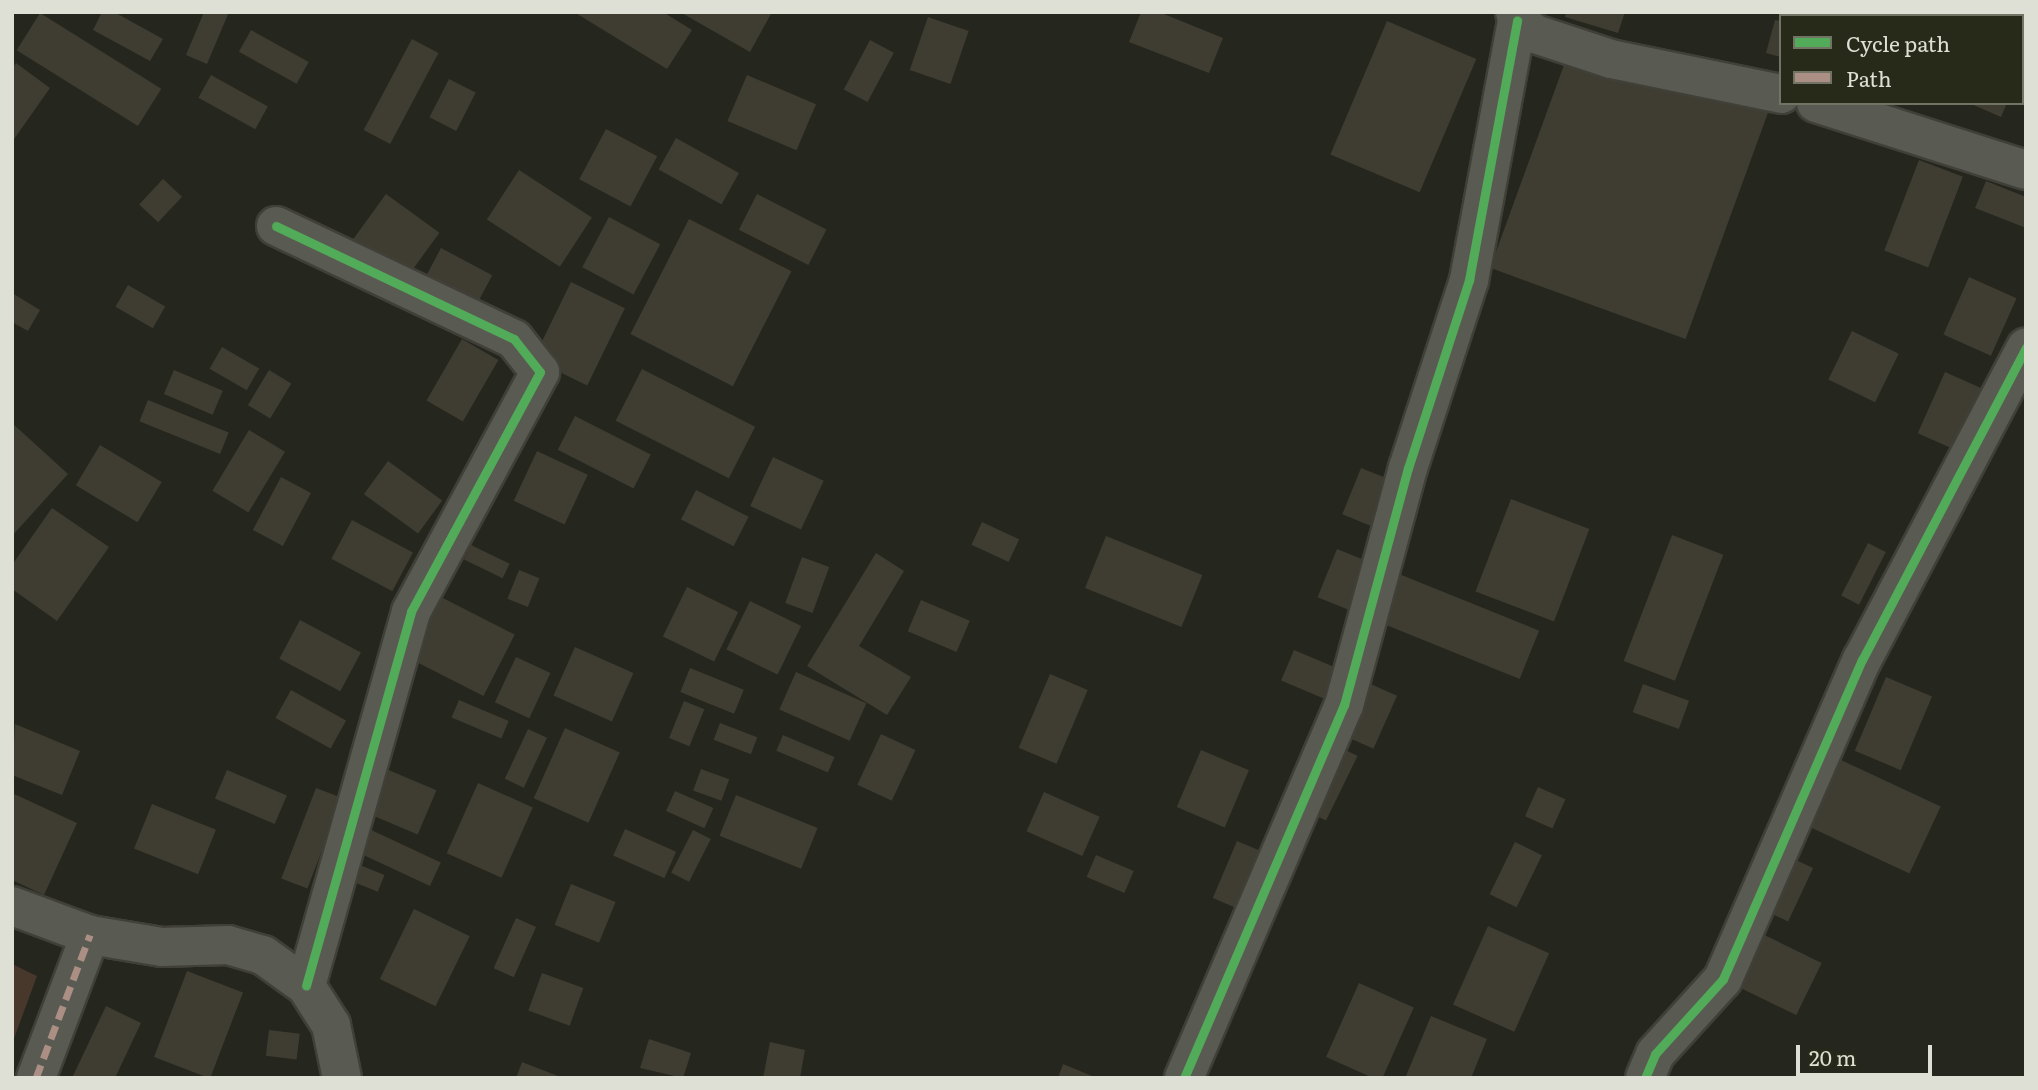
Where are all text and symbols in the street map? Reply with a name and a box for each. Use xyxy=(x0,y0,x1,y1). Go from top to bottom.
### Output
legend xyxy=(1779,14,2024,105)
text: Cycle path xyxy=(1846,27,1950,58)
text: Path xyxy=(1846,62,1892,93)
scale bar xyxy=(1800,1030,1937,1074)
text: 20 m xyxy=(1809,1041,1856,1072)

